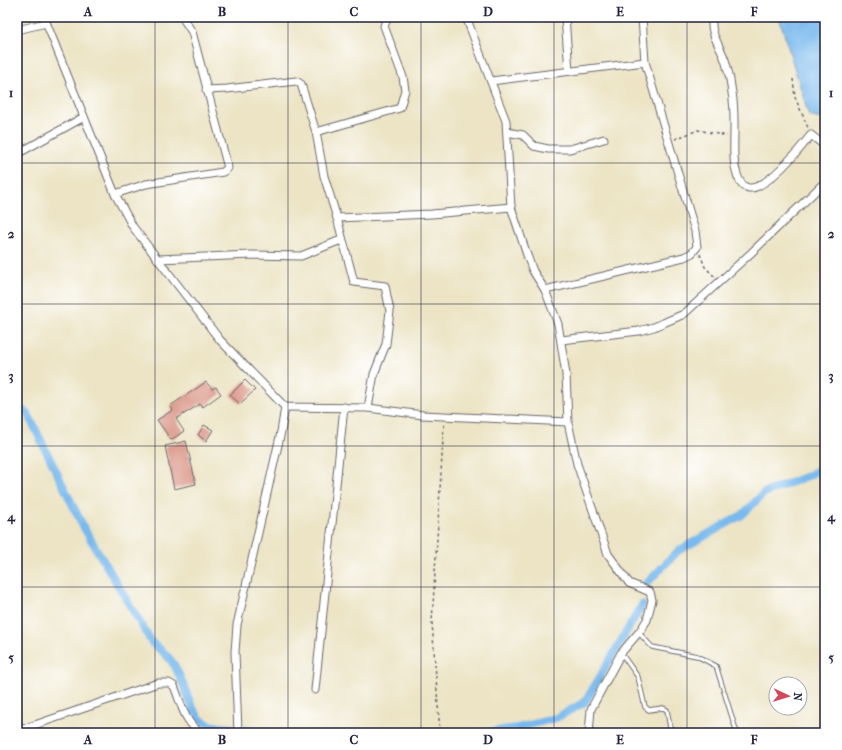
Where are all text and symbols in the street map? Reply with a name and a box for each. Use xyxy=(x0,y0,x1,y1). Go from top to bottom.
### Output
text: A xyxy=(83,4,93,19)
text: B xyxy=(218,4,227,19)
text: C xyxy=(350,4,359,19)
text: D xyxy=(483,4,493,19)
text: E xyxy=(616,4,624,19)
text: F xyxy=(750,4,758,19)
text: 1 xyxy=(9,85,14,100)
text: 1 xyxy=(829,85,834,100)
text: 2 xyxy=(8,226,15,241)
text: 2 xyxy=(828,226,835,241)
text: 3 xyxy=(8,368,14,384)
text: 3 xyxy=(828,368,834,384)
text: 4 xyxy=(6,509,16,525)
text: 4 xyxy=(826,509,836,525)
text: 5 xyxy=(8,650,14,665)
text: 5 xyxy=(828,650,834,665)
north arrow xyxy=(768,676,808,716)
text: N xyxy=(791,692,804,702)
text: A xyxy=(83,732,93,747)
text: B xyxy=(218,732,227,747)
text: C xyxy=(350,732,359,747)
text: D xyxy=(483,732,493,747)
text: E xyxy=(616,732,624,747)
text: F xyxy=(750,732,758,747)

